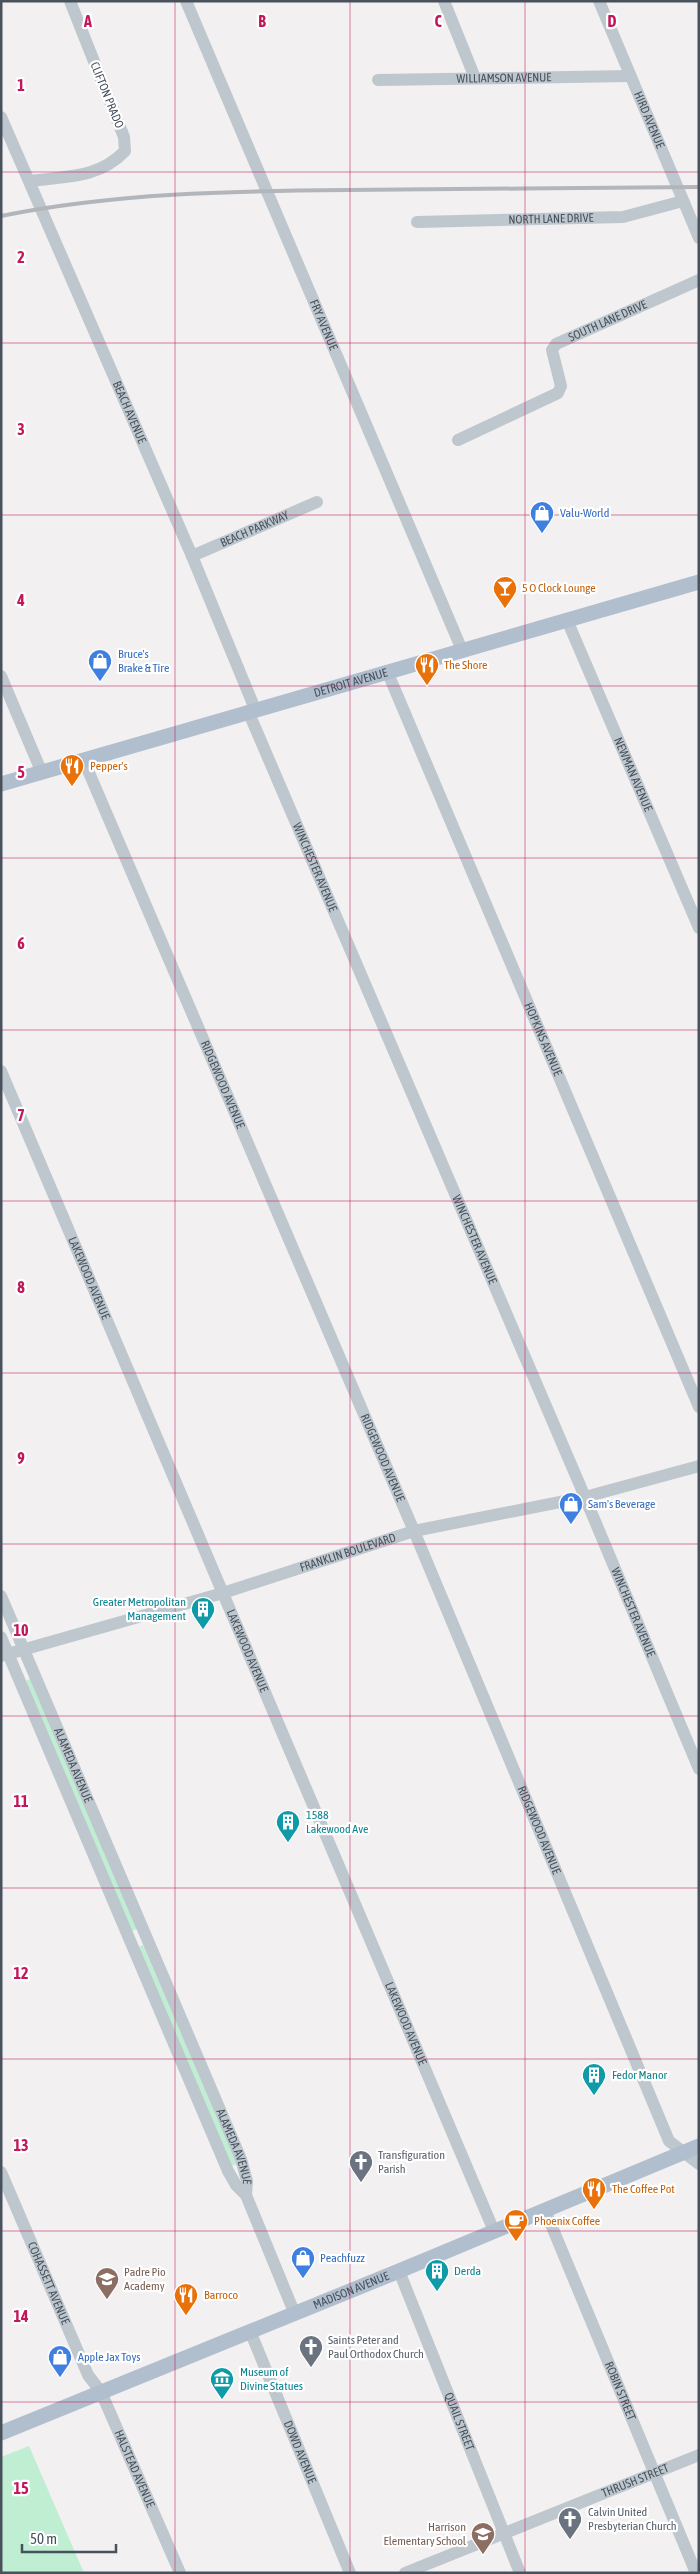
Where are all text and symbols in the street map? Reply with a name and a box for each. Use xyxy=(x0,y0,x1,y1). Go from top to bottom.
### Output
text: A xyxy=(83,12,92,30)
text: B xyxy=(258,12,266,30)
text: C xyxy=(434,12,442,30)
text: D xyxy=(608,12,617,30)
street label: CLIFTON PRADO xyxy=(87,60,127,130)
street label: WILLIAMSON AVENUE xyxy=(456,70,552,86)
text: 1 xyxy=(17,76,25,94)
street label: HIRD AVENUE xyxy=(631,89,667,150)
street label: NORTH LANE DRIVE xyxy=(508,211,594,227)
text: 2 xyxy=(17,248,25,266)
street label: FRY AVENUE xyxy=(307,297,341,352)
street label: SOUTH LANE DRIVE xyxy=(566,297,649,345)
street label: BEACH AVENUE xyxy=(110,379,149,446)
text: 3 xyxy=(17,420,25,438)
shop icon: Valu-World xyxy=(529,500,555,534)
place label: Valu-World xyxy=(560,506,609,520)
street label: BEACH PARKWAY xyxy=(218,508,291,550)
bar icon: 5 O Clock Lounge xyxy=(492,575,518,609)
place label: 5 O Clock Lounge xyxy=(522,581,596,595)
text: 4 xyxy=(16,591,25,609)
place label: Bruce's Brake & Tire xyxy=(118,647,169,675)
shop icon: Bruce's Brake & Tire xyxy=(87,648,113,682)
restaurant icon: The Shore xyxy=(414,652,440,686)
place label: The Shore xyxy=(444,658,487,672)
street label: DETROIT AVENUE xyxy=(312,666,389,700)
street label: NEWMAN AVENUE xyxy=(611,735,655,814)
restaurant icon: Pepper's xyxy=(59,753,85,787)
place label: Pepper's xyxy=(90,759,128,773)
text: 5 xyxy=(17,763,25,781)
street label: WINCHESTER AVENUE xyxy=(290,821,340,914)
text: 6 xyxy=(17,934,25,952)
street label: HOPKINS AVENUE xyxy=(521,1000,565,1078)
street label: RIDGEWOOD AVENUE xyxy=(198,1038,248,1131)
text: 7 xyxy=(17,1106,25,1124)
street label: WINCHESTER AVENUE xyxy=(449,1193,500,1286)
street label: LAKEWOOD AVENUE xyxy=(65,1235,113,1322)
text: 8 xyxy=(17,1278,25,1296)
street label: RIDGEWOOD AVENUE xyxy=(358,1412,408,1504)
text: 9 xyxy=(17,1449,25,1467)
shop icon: Sam's Beverage xyxy=(558,1491,584,1525)
place label: Sam's Beverage xyxy=(588,1497,655,1511)
street label: FRANKLIN BOULEVARD xyxy=(298,1530,398,1575)
street label: WINCHESTER AVENUE xyxy=(608,1565,658,1659)
place label: Greater Metropolitan Management xyxy=(93,1595,187,1623)
building icon: Greater Metropolitan Management xyxy=(190,1596,216,1630)
street label: LAKEWOOD AVENUE xyxy=(224,1607,271,1694)
text: 10 xyxy=(13,1621,29,1639)
street label: ALAMEDA AVENUE xyxy=(51,1726,95,1805)
street label: RIDGEWOOD AVENUE xyxy=(514,1784,564,1876)
text: 11 xyxy=(13,1792,29,1810)
place label: 1588 Lakewood Ave xyxy=(306,1808,368,1836)
building icon: 1588 Lakewood Ave xyxy=(275,1809,301,1843)
text: 12 xyxy=(13,1964,29,1982)
street label: LAKEWOOD AVENUE xyxy=(382,1980,430,2067)
building icon: Fedor Manor xyxy=(581,2062,607,2096)
place label: Fedor Manor xyxy=(612,2068,668,2082)
street label: ALAMEDA AVENUE xyxy=(213,2107,254,2185)
text: 13 xyxy=(13,2136,29,2154)
place label: Transfiguration Parish xyxy=(378,2148,445,2176)
church icon: Transfiguration Parish xyxy=(348,2149,374,2183)
restaurant icon: The Coffee Pot xyxy=(581,2176,607,2210)
place label: The Coffee Pot xyxy=(612,2182,675,2196)
cafe icon: Phoenix Coffee xyxy=(503,2208,529,2242)
place label: Phoenix Coffee xyxy=(534,2214,600,2228)
street label: COHASSETT AVENUE xyxy=(25,2240,73,2327)
shop icon: Peachfuzz xyxy=(290,2245,316,2279)
place label: Peachfuzz xyxy=(320,2251,365,2265)
building icon: Derda xyxy=(424,2258,450,2292)
place label: Derda xyxy=(454,2264,481,2278)
place label: Padre Pio Academy xyxy=(124,2265,166,2293)
school or university icon: Padre Pio Academy xyxy=(94,2266,120,2300)
street label: MADISON AVENUE xyxy=(311,2269,391,2312)
restaurant icon: Barroco xyxy=(173,2282,199,2316)
place label: Barroco xyxy=(204,2288,238,2302)
text: 14 xyxy=(13,2307,29,2325)
place label: Saints Peter and Paul Orthodox Church xyxy=(328,2333,424,2361)
church icon: Saints Peter and Paul Orthodox Church xyxy=(298,2334,324,2368)
shop icon: Apple Jax Toys xyxy=(47,2344,73,2378)
place label: Apple Jax Toys xyxy=(78,2350,141,2364)
street label: ROBIN STREET xyxy=(602,2360,639,2423)
place label: Museum of Divine Statues xyxy=(240,2365,303,2393)
museum icon: Museum of Divine Statues xyxy=(209,2366,235,2400)
street label: QUAIL STREET xyxy=(441,2390,477,2453)
street label: DOWD AVENUE xyxy=(281,2419,319,2486)
street label: HALSTEAD AVENUE xyxy=(111,2428,158,2510)
street label: THRUSH STREET xyxy=(600,2461,671,2500)
text: 15 xyxy=(13,2479,29,2497)
place label: Calvin United Presbyterian Church xyxy=(588,2505,677,2533)
church icon: Calvin United Presbyterian Church xyxy=(557,2506,583,2540)
place label: Harrison Elementary School xyxy=(384,2520,467,2548)
school or university icon: Harrison Elementary School xyxy=(470,2521,496,2555)
scale bar xyxy=(22,2522,116,2554)
text: 50 m xyxy=(30,2530,57,2547)

